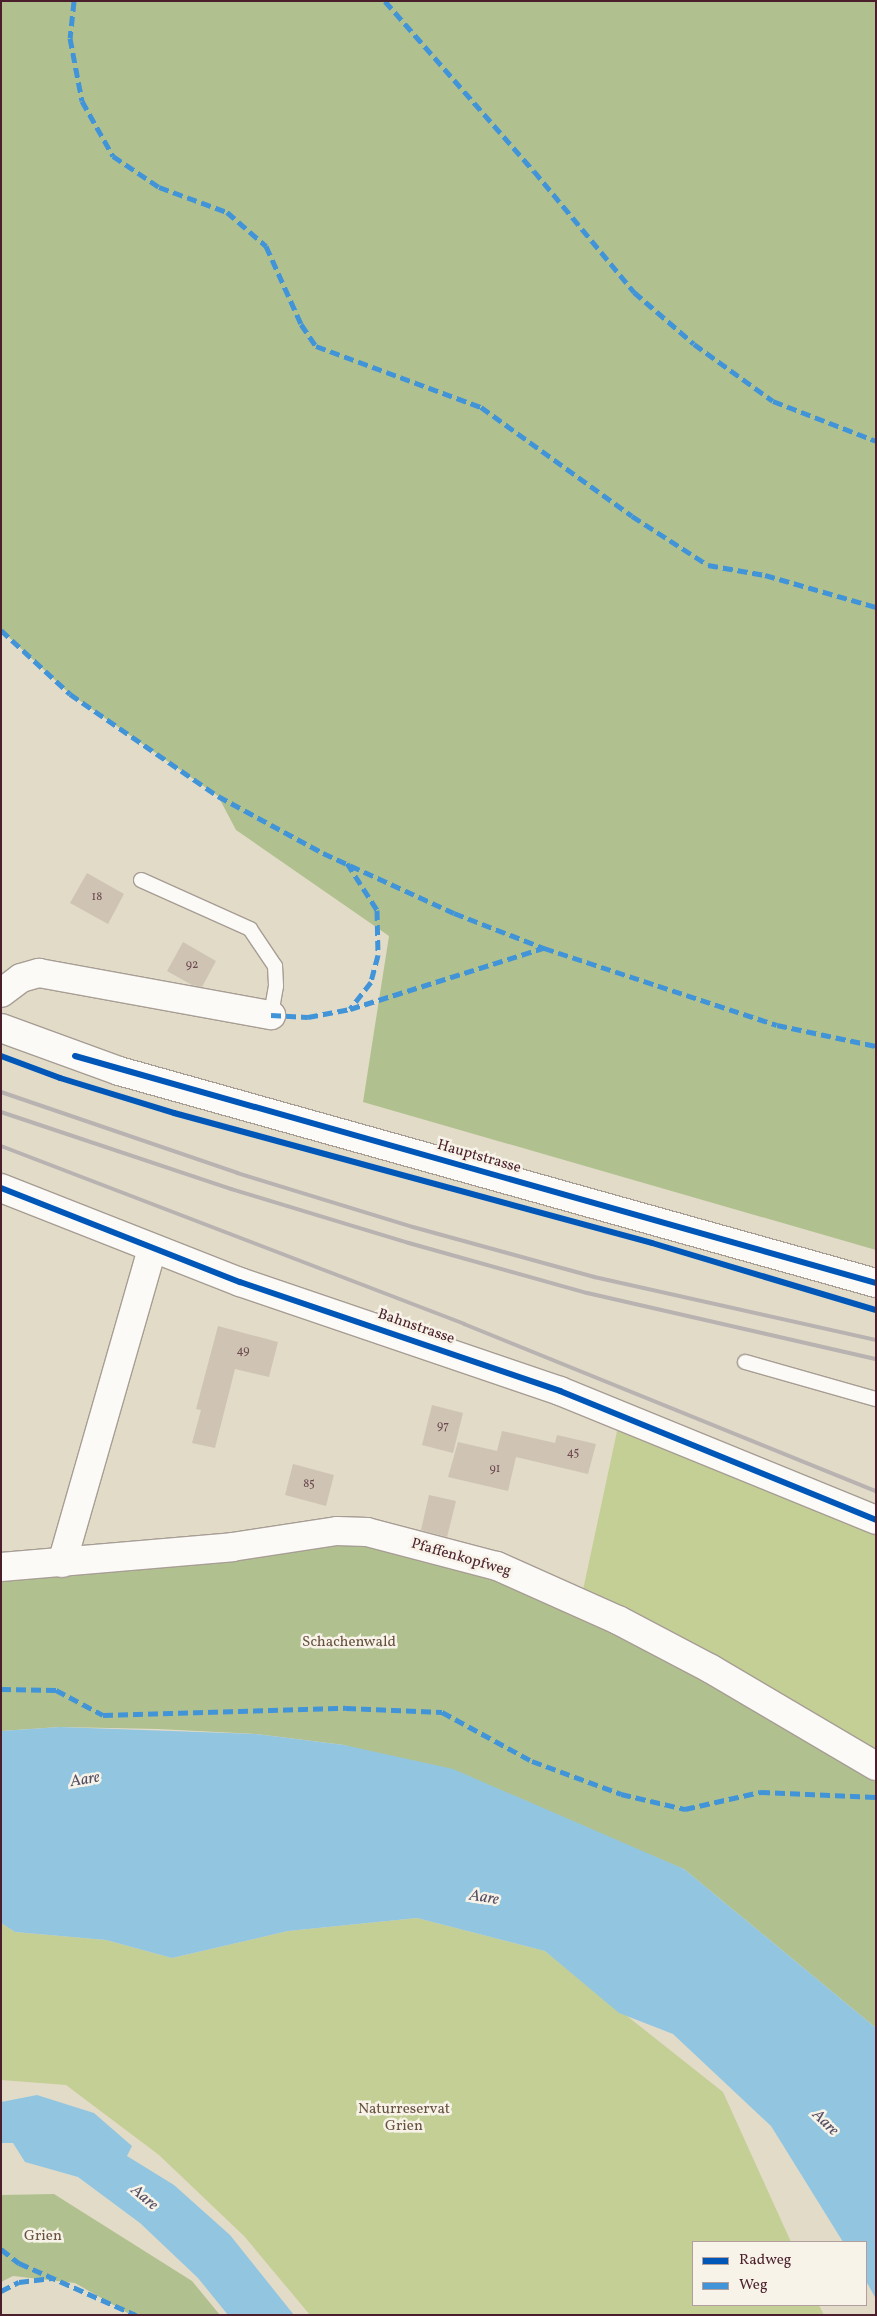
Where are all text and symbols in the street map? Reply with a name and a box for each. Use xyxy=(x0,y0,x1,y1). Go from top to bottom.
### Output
house number: 18 xyxy=(92,891,102,905)
house number: 92 xyxy=(186,959,198,973)
street label: Hauptstrasse xyxy=(435,1136,523,1178)
street label: Bahnstrasse xyxy=(375,1305,457,1349)
house number: 49 xyxy=(236,1345,250,1359)
house number: 97 xyxy=(437,1420,449,1434)
house number: 45 xyxy=(567,1447,579,1461)
house number: 91 xyxy=(490,1463,500,1477)
house number: 85 xyxy=(303,1478,315,1492)
street label: Pfaffenkopfweg xyxy=(409,1535,513,1581)
park label: Schachenwald xyxy=(302,1634,396,1652)
water label: Aare xyxy=(69,1768,101,1792)
water label: Aare xyxy=(468,1886,500,1910)
park label: Naturreservat Grien xyxy=(358,2100,450,2135)
water label: Aare xyxy=(808,2106,842,2140)
water label: Aare xyxy=(126,2181,162,2215)
park label: Grien xyxy=(24,2228,62,2246)
legend xyxy=(692,2241,867,2306)
text: Radweg xyxy=(739,2250,791,2271)
text: Weg xyxy=(739,2275,768,2296)

